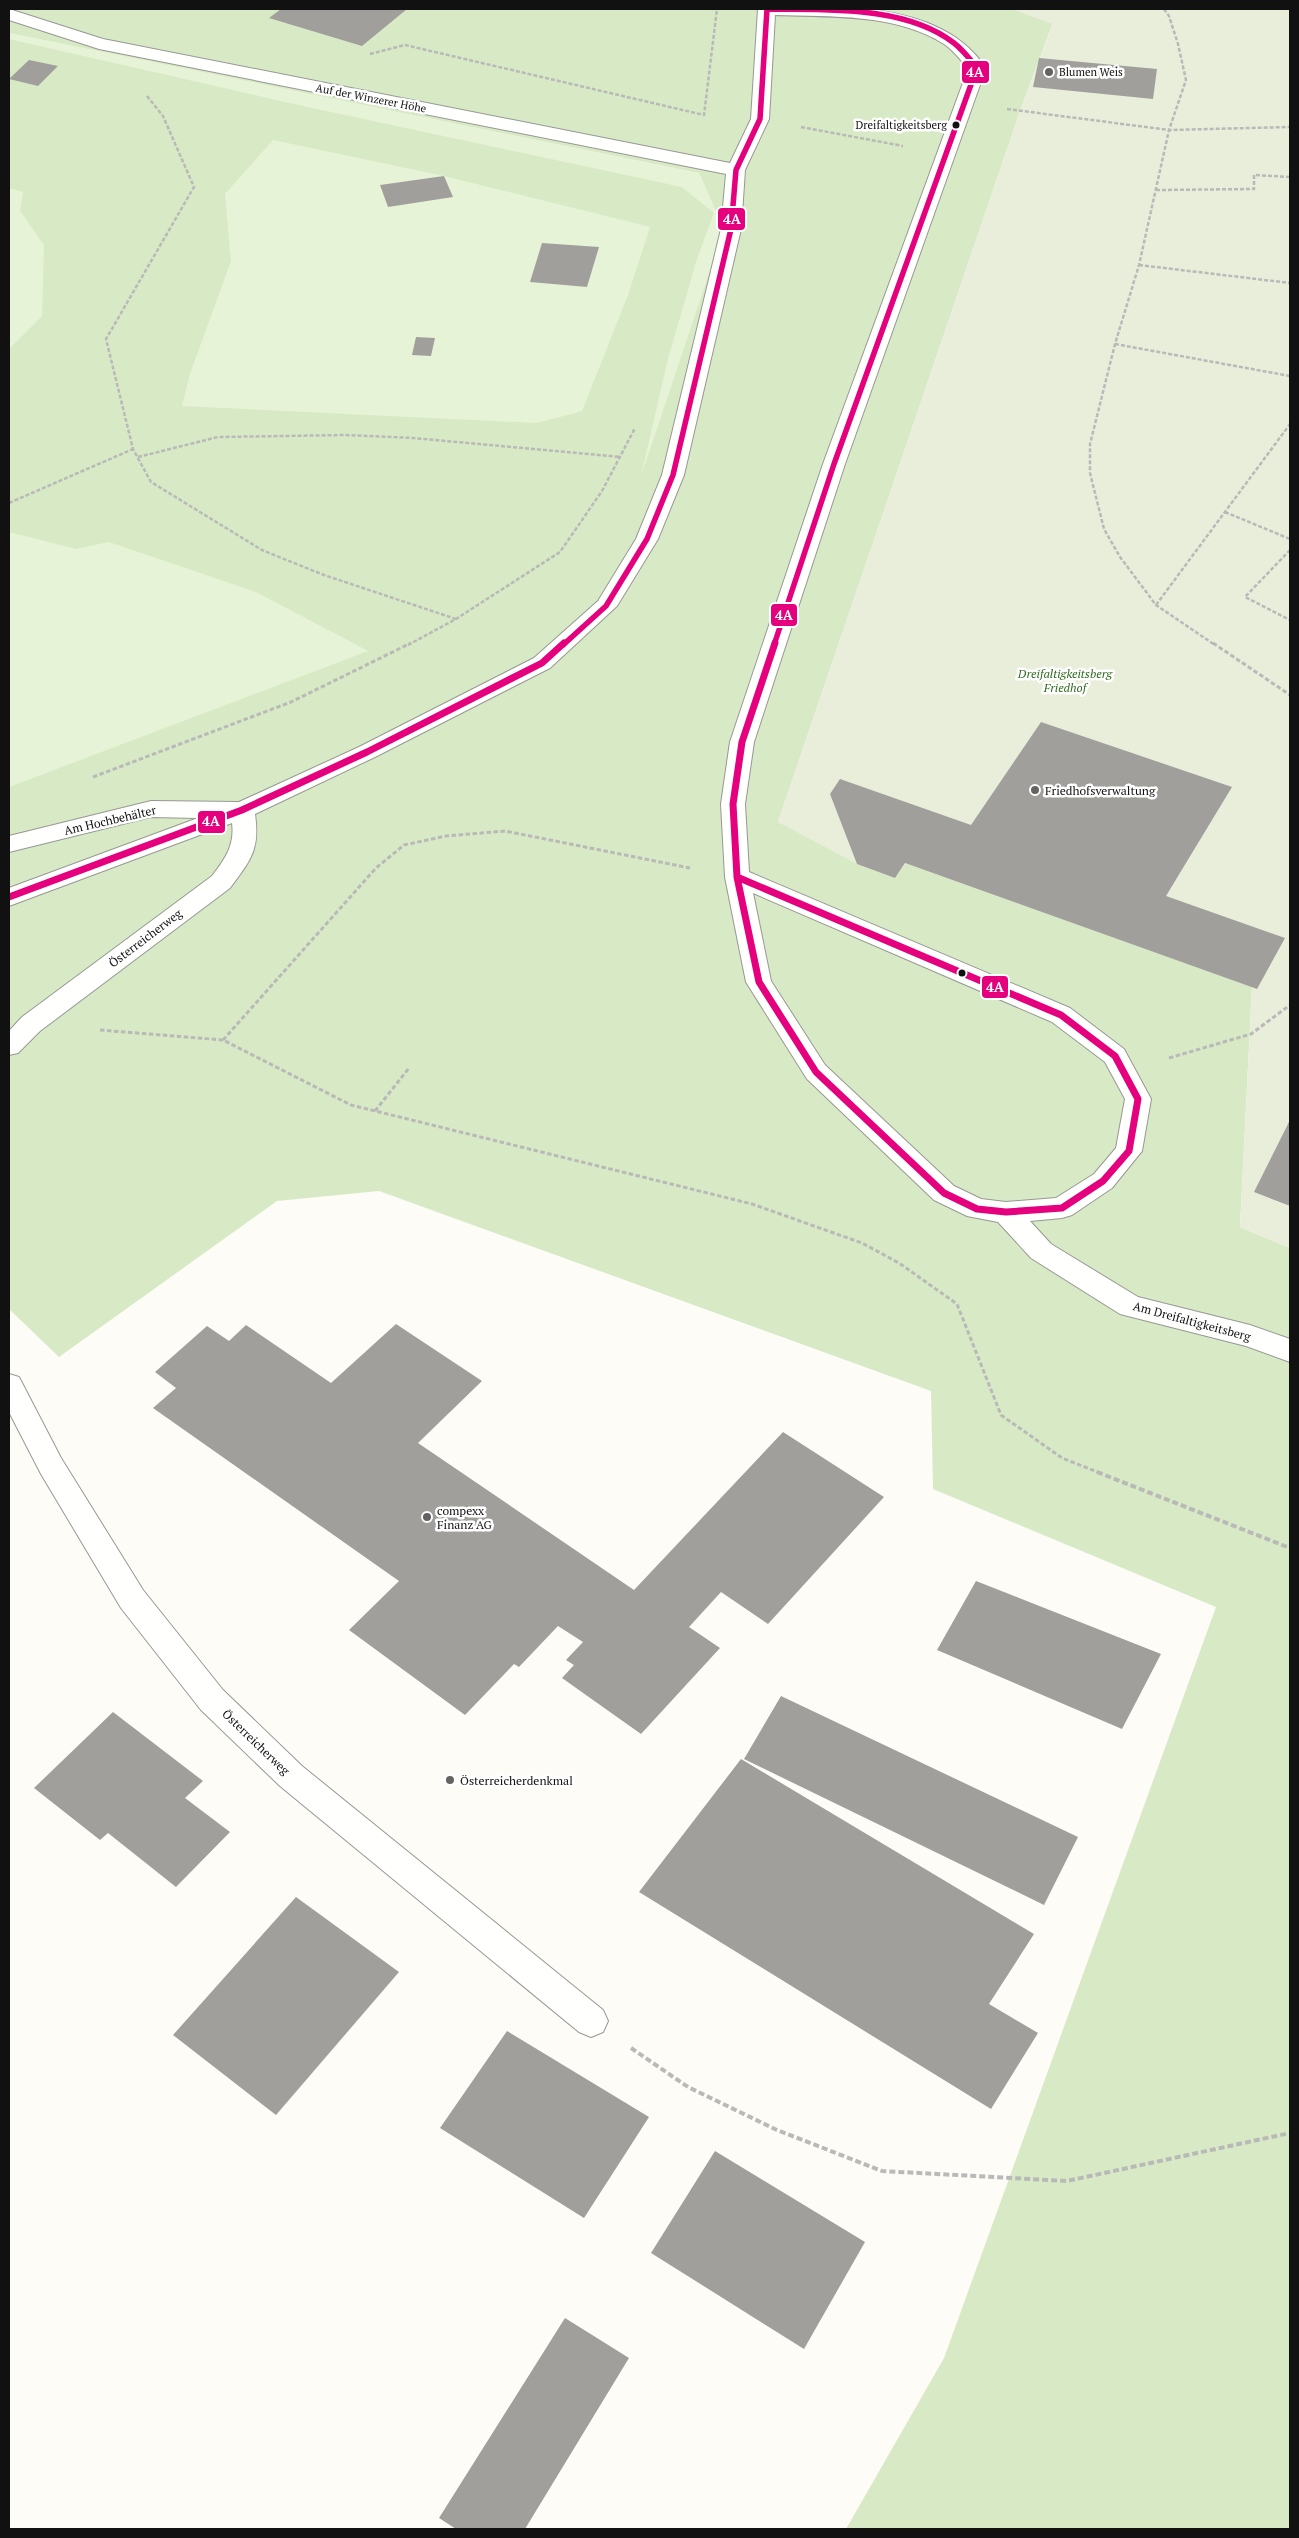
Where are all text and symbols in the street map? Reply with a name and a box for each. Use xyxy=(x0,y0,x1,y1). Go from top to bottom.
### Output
line badge: 4A xyxy=(961,60,990,84)
text: 4A xyxy=(966,62,985,81)
place label: Blumen Weis xyxy=(1059,65,1123,79)
marker: Blumen Weis xyxy=(1043,66,1055,78)
street label: Auf der Winzerer Höhe xyxy=(314,80,428,116)
place label: Dreifaltigkeitsberg xyxy=(856,118,947,132)
marker: Dreifaltigkeitsberg xyxy=(951,120,961,130)
line badge: 4A xyxy=(717,207,746,231)
text: 4A xyxy=(723,209,742,228)
line badge: 4A xyxy=(770,603,798,627)
text: 4A xyxy=(775,605,794,624)
park label: Dreifaltigkeitsberg Friedhof xyxy=(1017,666,1113,695)
place label: Friedhofsverwaltung xyxy=(1045,783,1156,798)
marker: Friedhofsverwaltung xyxy=(1029,784,1041,796)
street label: Am Hochbehälter xyxy=(63,802,158,838)
line badge: 4A xyxy=(197,810,226,834)
text: 4A xyxy=(202,811,221,830)
street label: Österreicherweg xyxy=(105,905,185,970)
unlabelled marker xyxy=(957,968,967,978)
line badge: 4A xyxy=(981,975,1009,999)
text: 4A xyxy=(986,977,1005,996)
street label: Am Dreifaltigkeitsberg xyxy=(1132,1298,1253,1344)
place label: compexx Finanz AG xyxy=(437,1503,493,1532)
marker: compexx Finanz AG xyxy=(421,1511,433,1523)
street label: Österreicherweg xyxy=(219,1706,293,1778)
place label: Österreicherdenkmal xyxy=(460,1773,573,1788)
marker: Österreicherdenkmal xyxy=(444,1774,456,1786)

